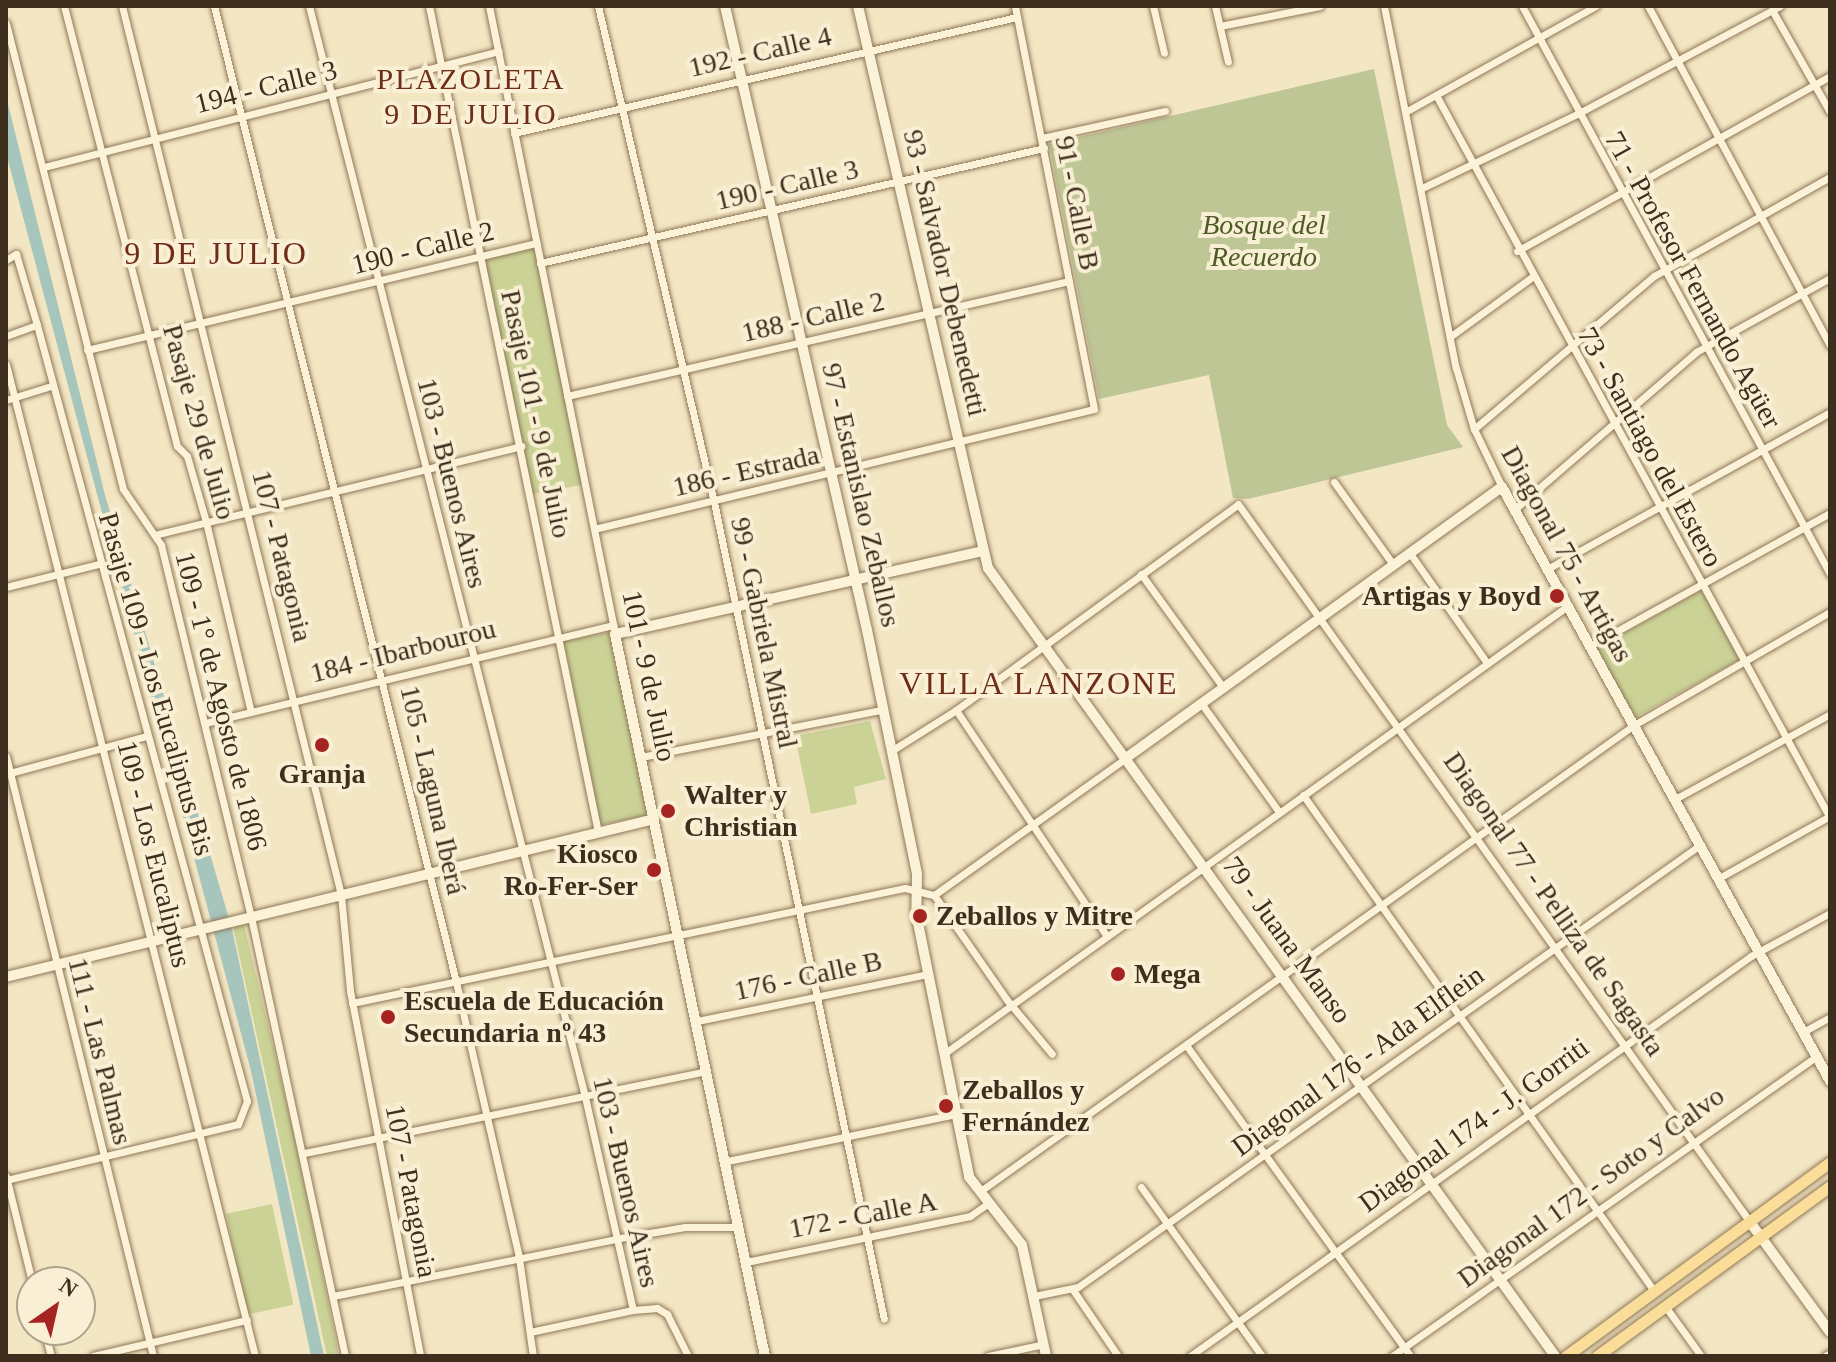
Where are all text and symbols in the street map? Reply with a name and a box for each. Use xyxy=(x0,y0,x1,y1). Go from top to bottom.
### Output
street label: 192 - Calle 4 xyxy=(685,19,835,85)
street label: 194 - Calle 3 xyxy=(191,53,341,121)
district label: PLAZOLETA 9 DE JULIO xyxy=(377,61,565,132)
street label: 71 - Profesor Fernando Agüer xyxy=(1597,125,1789,435)
street label: 93 - Salvador Debenedetti xyxy=(896,126,994,420)
street label: 91 - Calle B xyxy=(1048,133,1106,273)
street label: 190 - Calle 3 xyxy=(712,152,862,218)
park label: Bosque del Recuerdo xyxy=(1202,208,1326,274)
street label: 190 - Calle 2 xyxy=(348,214,498,282)
district label: 9 DE JULIO xyxy=(124,234,308,272)
street label: 188 - Calle 2 xyxy=(738,284,888,350)
street label: Pasaje 101 - 9 de Julio xyxy=(493,287,579,541)
street label: Pasaje 29 de Julio xyxy=(155,321,243,523)
street label: 73 - Santiago del Estero xyxy=(1570,321,1730,573)
street label: 97 - Estanislao Zeballos xyxy=(814,360,908,630)
street label: 103 - Buenos Aires xyxy=(409,374,495,592)
street label: 186 - Estrada xyxy=(669,438,823,504)
street label: Diagonal 75 - Artigas xyxy=(1493,439,1641,669)
street label: 107 - Patagonia xyxy=(244,467,320,645)
street label: Pasaje 109 - Los Eucaliptus Bis xyxy=(91,509,221,859)
street label: 99 - Gabriela Mistral xyxy=(723,514,805,752)
street label: 109 - 1° de Agosto de 1806 xyxy=(167,547,275,855)
place label: Artigas y Boyd xyxy=(1362,579,1541,613)
street label: 101 - 9 de Julio xyxy=(614,587,684,765)
marker: Artigas y Boyd xyxy=(1548,587,1566,605)
street label: 184 - Ibarbourou xyxy=(307,612,499,690)
district label: VILLA LANZONE xyxy=(898,664,1180,702)
street label: 105 - Laguna Iberá xyxy=(393,682,473,898)
marker: Granja xyxy=(313,736,331,754)
street label: 109 - Los Eucaliptus xyxy=(110,737,198,971)
street label: Diagonal 77 - Pelliza de Sagasta xyxy=(1436,746,1672,1062)
place label: Granja xyxy=(278,757,366,791)
place label: Walter y Christian xyxy=(684,778,798,844)
marker: Walter y Christian xyxy=(659,802,677,820)
place label: Kiosco Ro-Fer-Ser xyxy=(504,837,638,903)
street label: 79 - Juana Manso xyxy=(1215,850,1359,1030)
marker: Kiosco Ro-Fer-Ser xyxy=(645,861,663,879)
place label: Zeballos y Mitre xyxy=(936,899,1133,933)
marker: Zeballos y Mitre xyxy=(911,907,929,925)
street label: 176 - Calle B xyxy=(731,944,885,1008)
street label: 111 - Las Palmas xyxy=(61,954,139,1148)
place label: Mega xyxy=(1134,957,1201,991)
street label: Diagonal 176 - Ada Elflein xyxy=(1225,958,1491,1164)
marker: Mega xyxy=(1109,965,1127,983)
place label: Escuela de Educación Secundaria nº 43 xyxy=(404,984,664,1050)
marker: Escuela de Educación Secundaria nº 43 xyxy=(379,1008,397,1026)
street label: Diagonal 174 - J. Gorriti xyxy=(1352,1030,1596,1220)
street label: 103 - Buenos Aires xyxy=(585,1073,667,1291)
place label: Zeballos y Fernández xyxy=(962,1073,1090,1139)
street label: Diagonal 172 - Soto y Calvo xyxy=(1451,1079,1731,1295)
marker: Zeballos y Fernández xyxy=(937,1097,955,1115)
street label: 107 - Patagonia xyxy=(378,1102,444,1280)
street label: 172 - Calle A xyxy=(785,1184,941,1246)
north arrow xyxy=(16,1266,96,1346)
text: N xyxy=(55,1273,82,1302)

